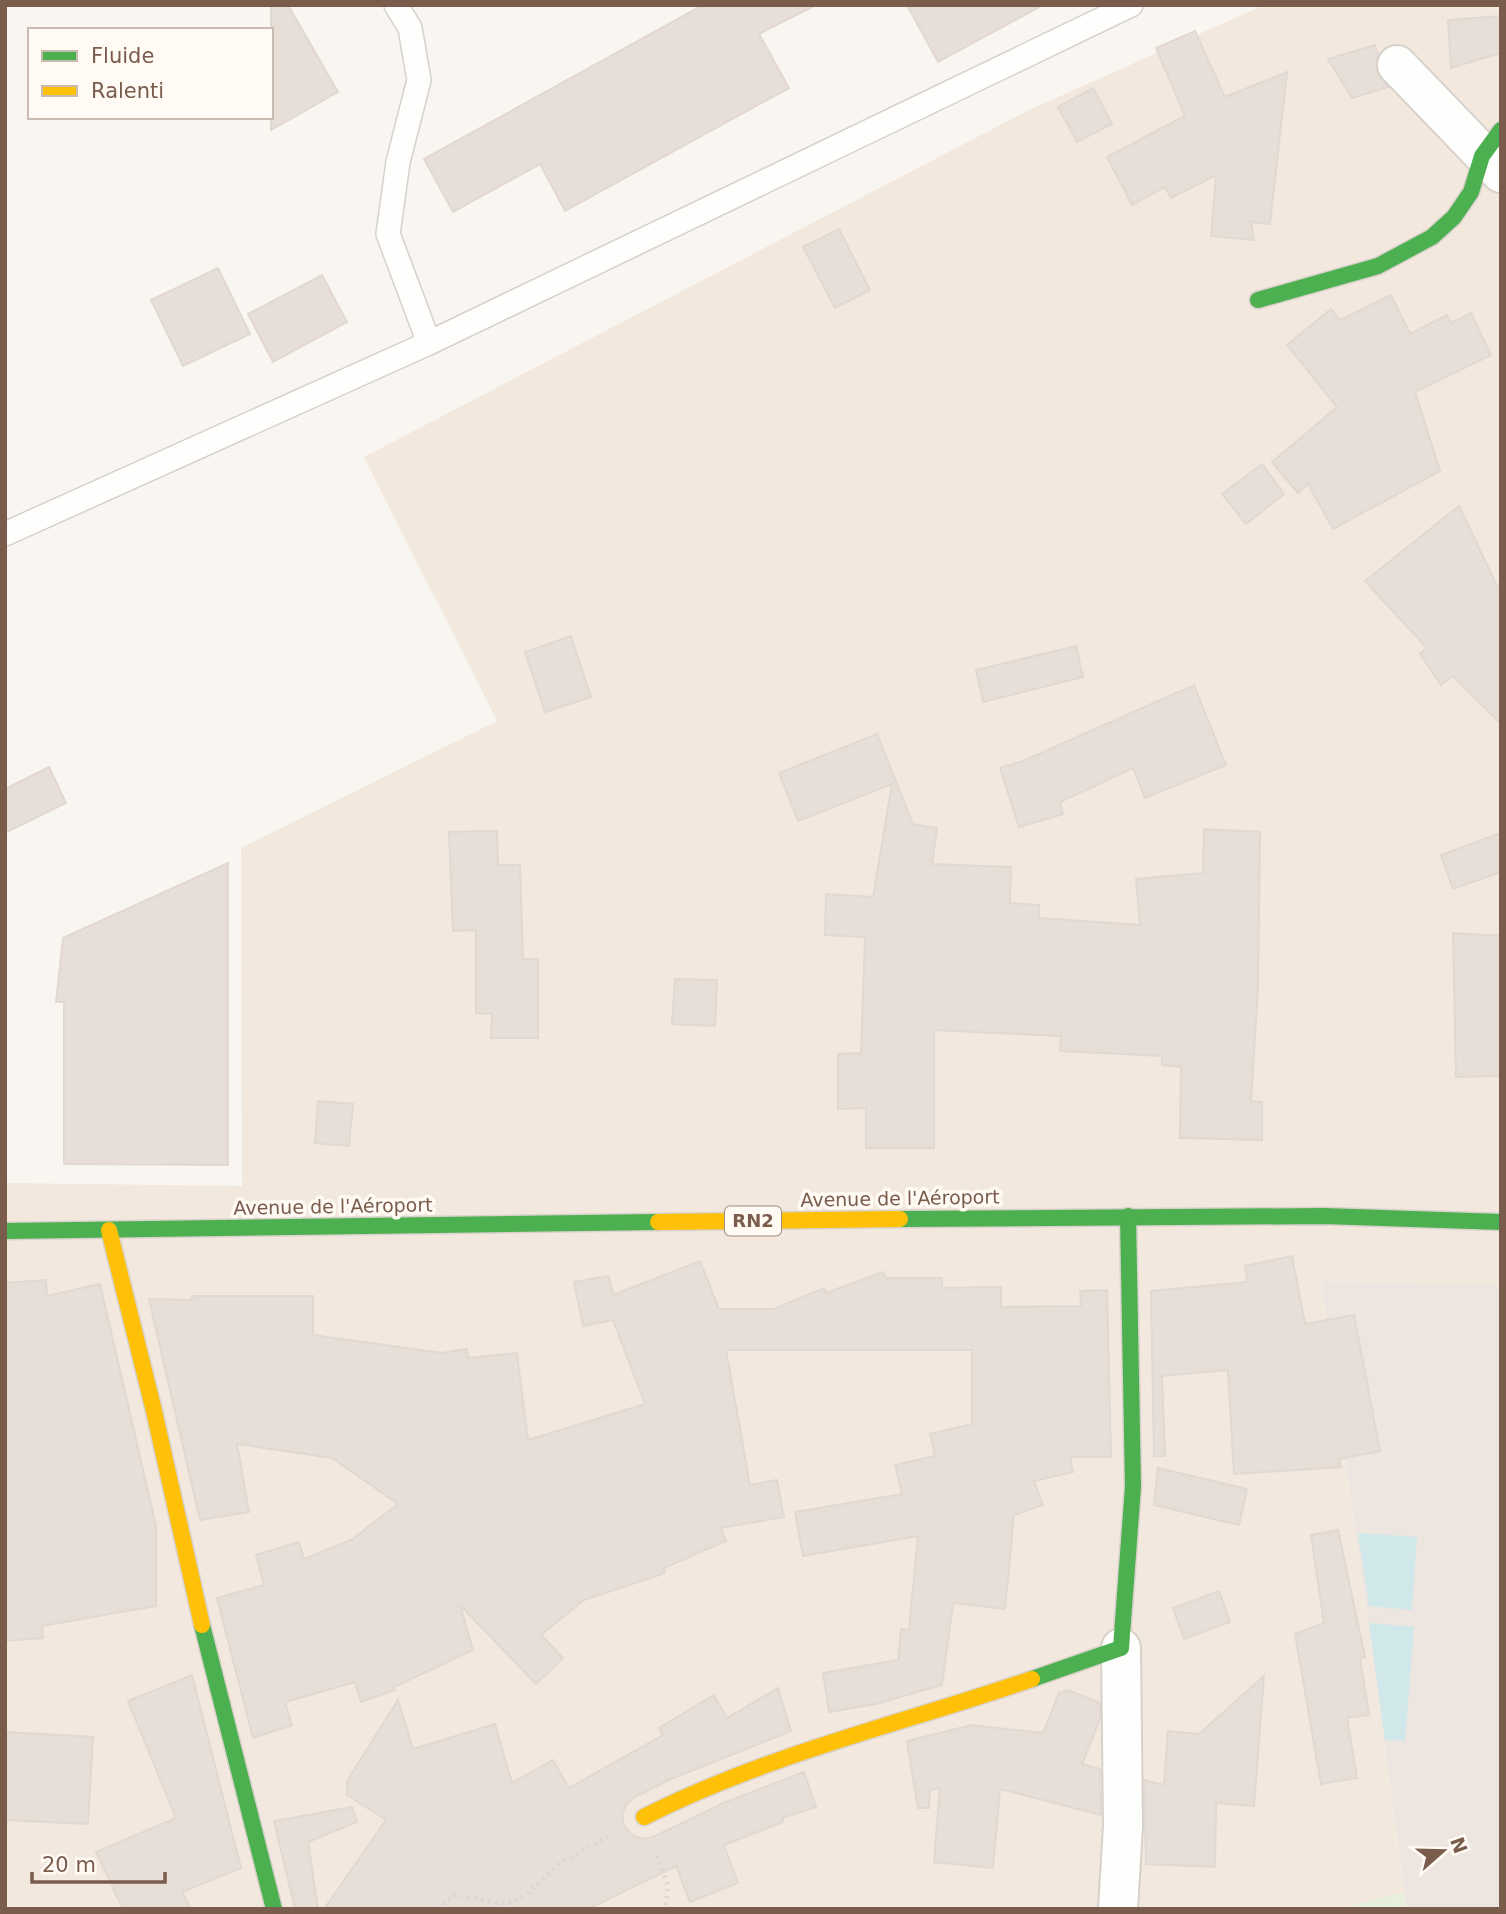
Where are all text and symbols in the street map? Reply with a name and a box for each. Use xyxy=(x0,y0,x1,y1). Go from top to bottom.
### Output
legend xyxy=(28,28,273,119)
text: Fluide xyxy=(91,44,154,68)
text: Ralenti xyxy=(91,79,164,103)
street label: Avenue de l'Aéroport xyxy=(800,1185,1000,1211)
street label: Avenue de l'Aéroport xyxy=(233,1193,433,1219)
road number: RN2 xyxy=(725,1206,781,1236)
north arrow xyxy=(1408,1816,1478,1886)
text: N xyxy=(1446,1834,1472,1856)
scale bar xyxy=(32,1840,164,1884)
text: 20 m xyxy=(42,1853,96,1877)

